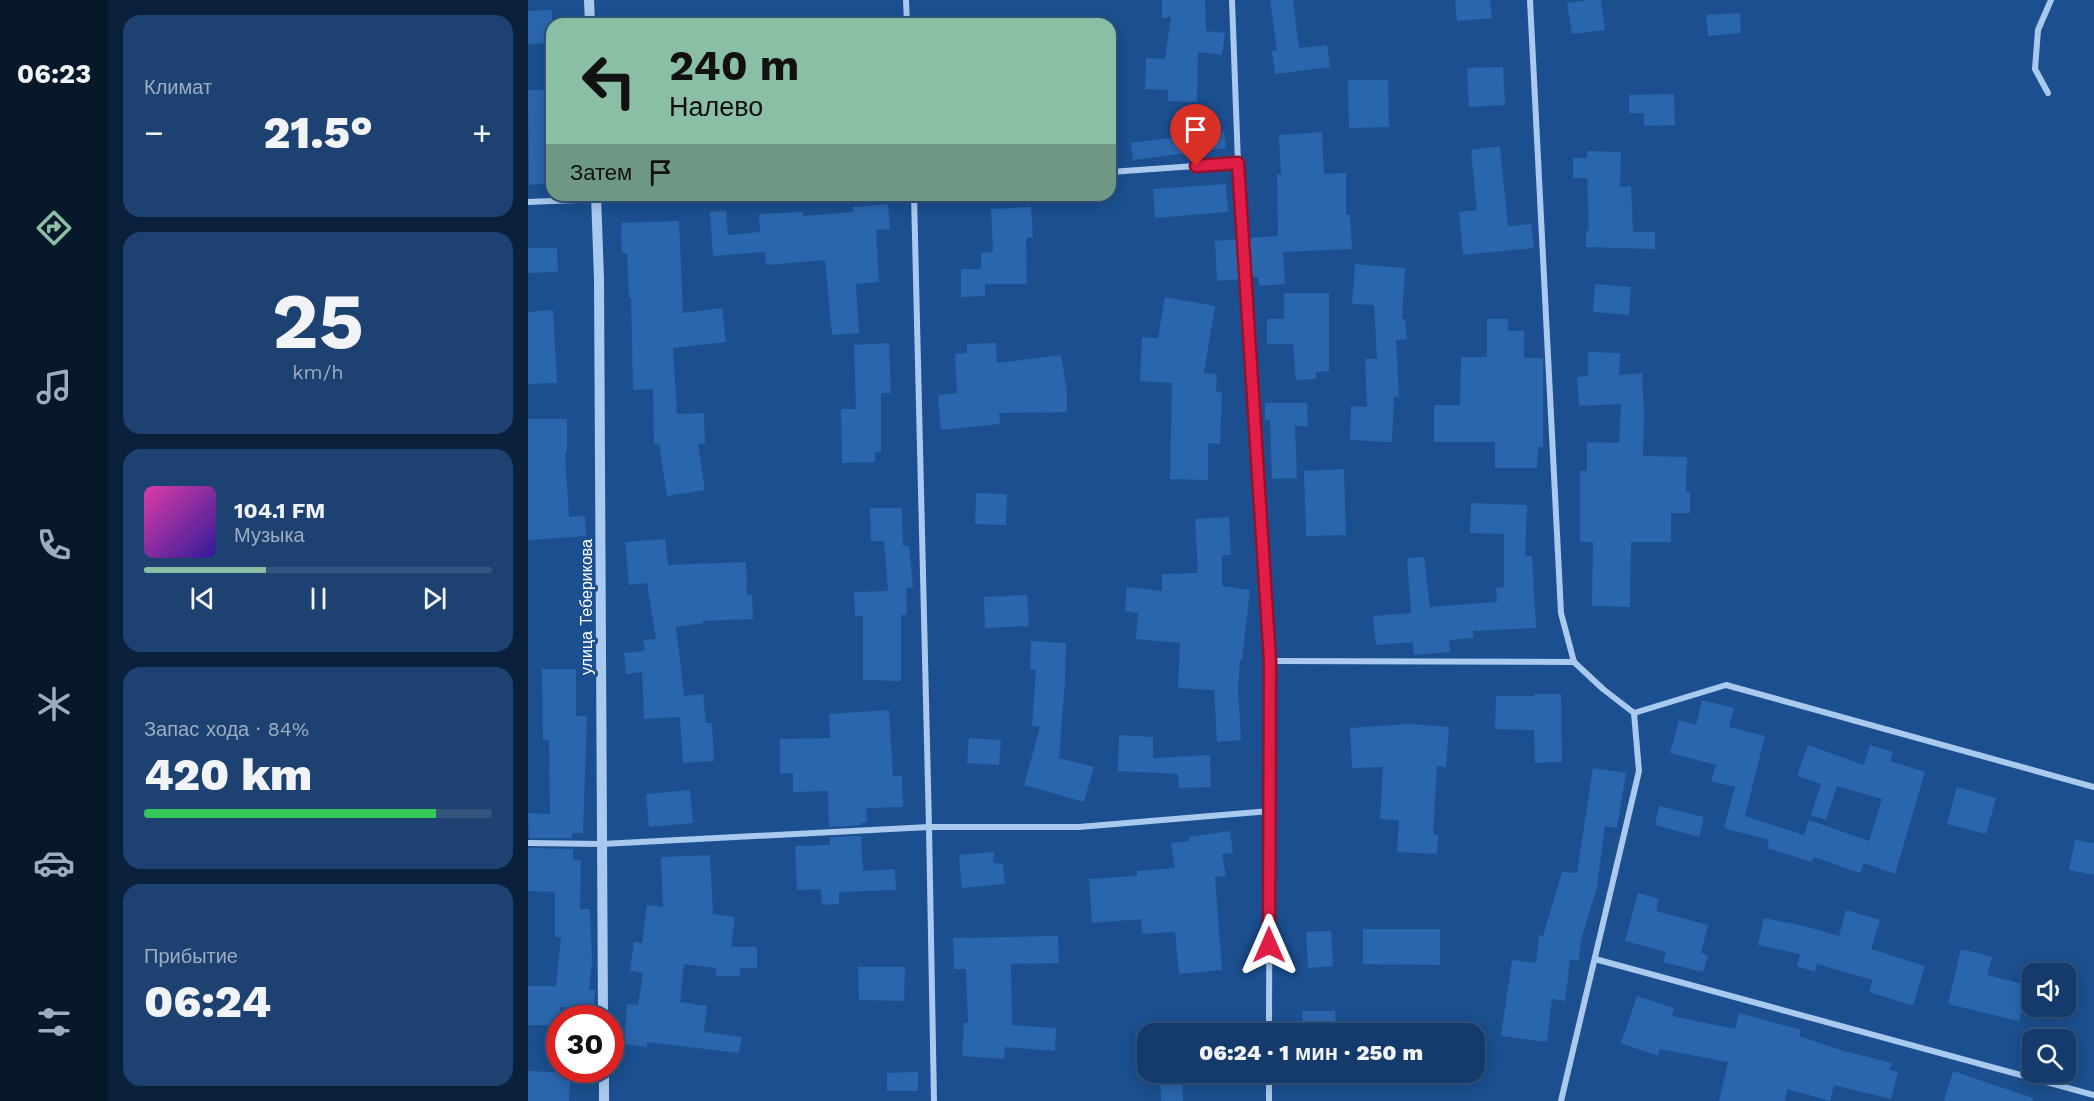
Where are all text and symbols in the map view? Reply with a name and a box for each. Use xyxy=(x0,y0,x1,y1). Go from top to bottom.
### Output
text: 240 m xyxy=(669,41,799,90)
icon: left xyxy=(570,42,648,120)
text: 06:23 xyxy=(17,58,91,90)
text: Климат xyxy=(144,75,212,99)
text: Налево xyxy=(669,91,763,123)
pin xyxy=(1170,104,1221,166)
text: 21.5° xyxy=(263,106,373,159)
text: − xyxy=(144,113,164,152)
text: + xyxy=(472,113,492,152)
icon: arrive xyxy=(1179,113,1212,146)
icon: arrive xyxy=(644,156,677,189)
text: Затем xyxy=(570,160,632,185)
icon: directions xyxy=(33,207,75,249)
text: 25 xyxy=(272,275,364,367)
text: km/h xyxy=(292,360,344,384)
icon: music xyxy=(33,366,75,408)
text: 104.1 FM xyxy=(234,498,325,523)
text: Музыка xyxy=(234,523,305,547)
icon: phone xyxy=(33,524,75,566)
street label: улица Теберикова xyxy=(577,539,596,675)
icon: previous xyxy=(186,582,219,615)
icon: pause xyxy=(302,582,335,615)
icon: next xyxy=(418,582,451,615)
icon: climate xyxy=(33,683,75,725)
text: Запас хода · 84% xyxy=(144,717,309,741)
text: 420 km xyxy=(144,748,312,801)
icon: car xyxy=(33,842,75,884)
position arrow xyxy=(1237,913,1301,977)
text: Прибытие xyxy=(144,944,238,968)
map controls xyxy=(2022,963,2076,1083)
button: sound xyxy=(2022,963,2076,1017)
text: 06:24 xyxy=(144,975,271,1028)
icon: filters xyxy=(33,1001,75,1043)
speed limit sign: 30 xyxy=(546,1005,624,1083)
button: search xyxy=(2022,1029,2076,1083)
text: 06:24 · 1 мин · 250 m xyxy=(1199,1040,1423,1065)

